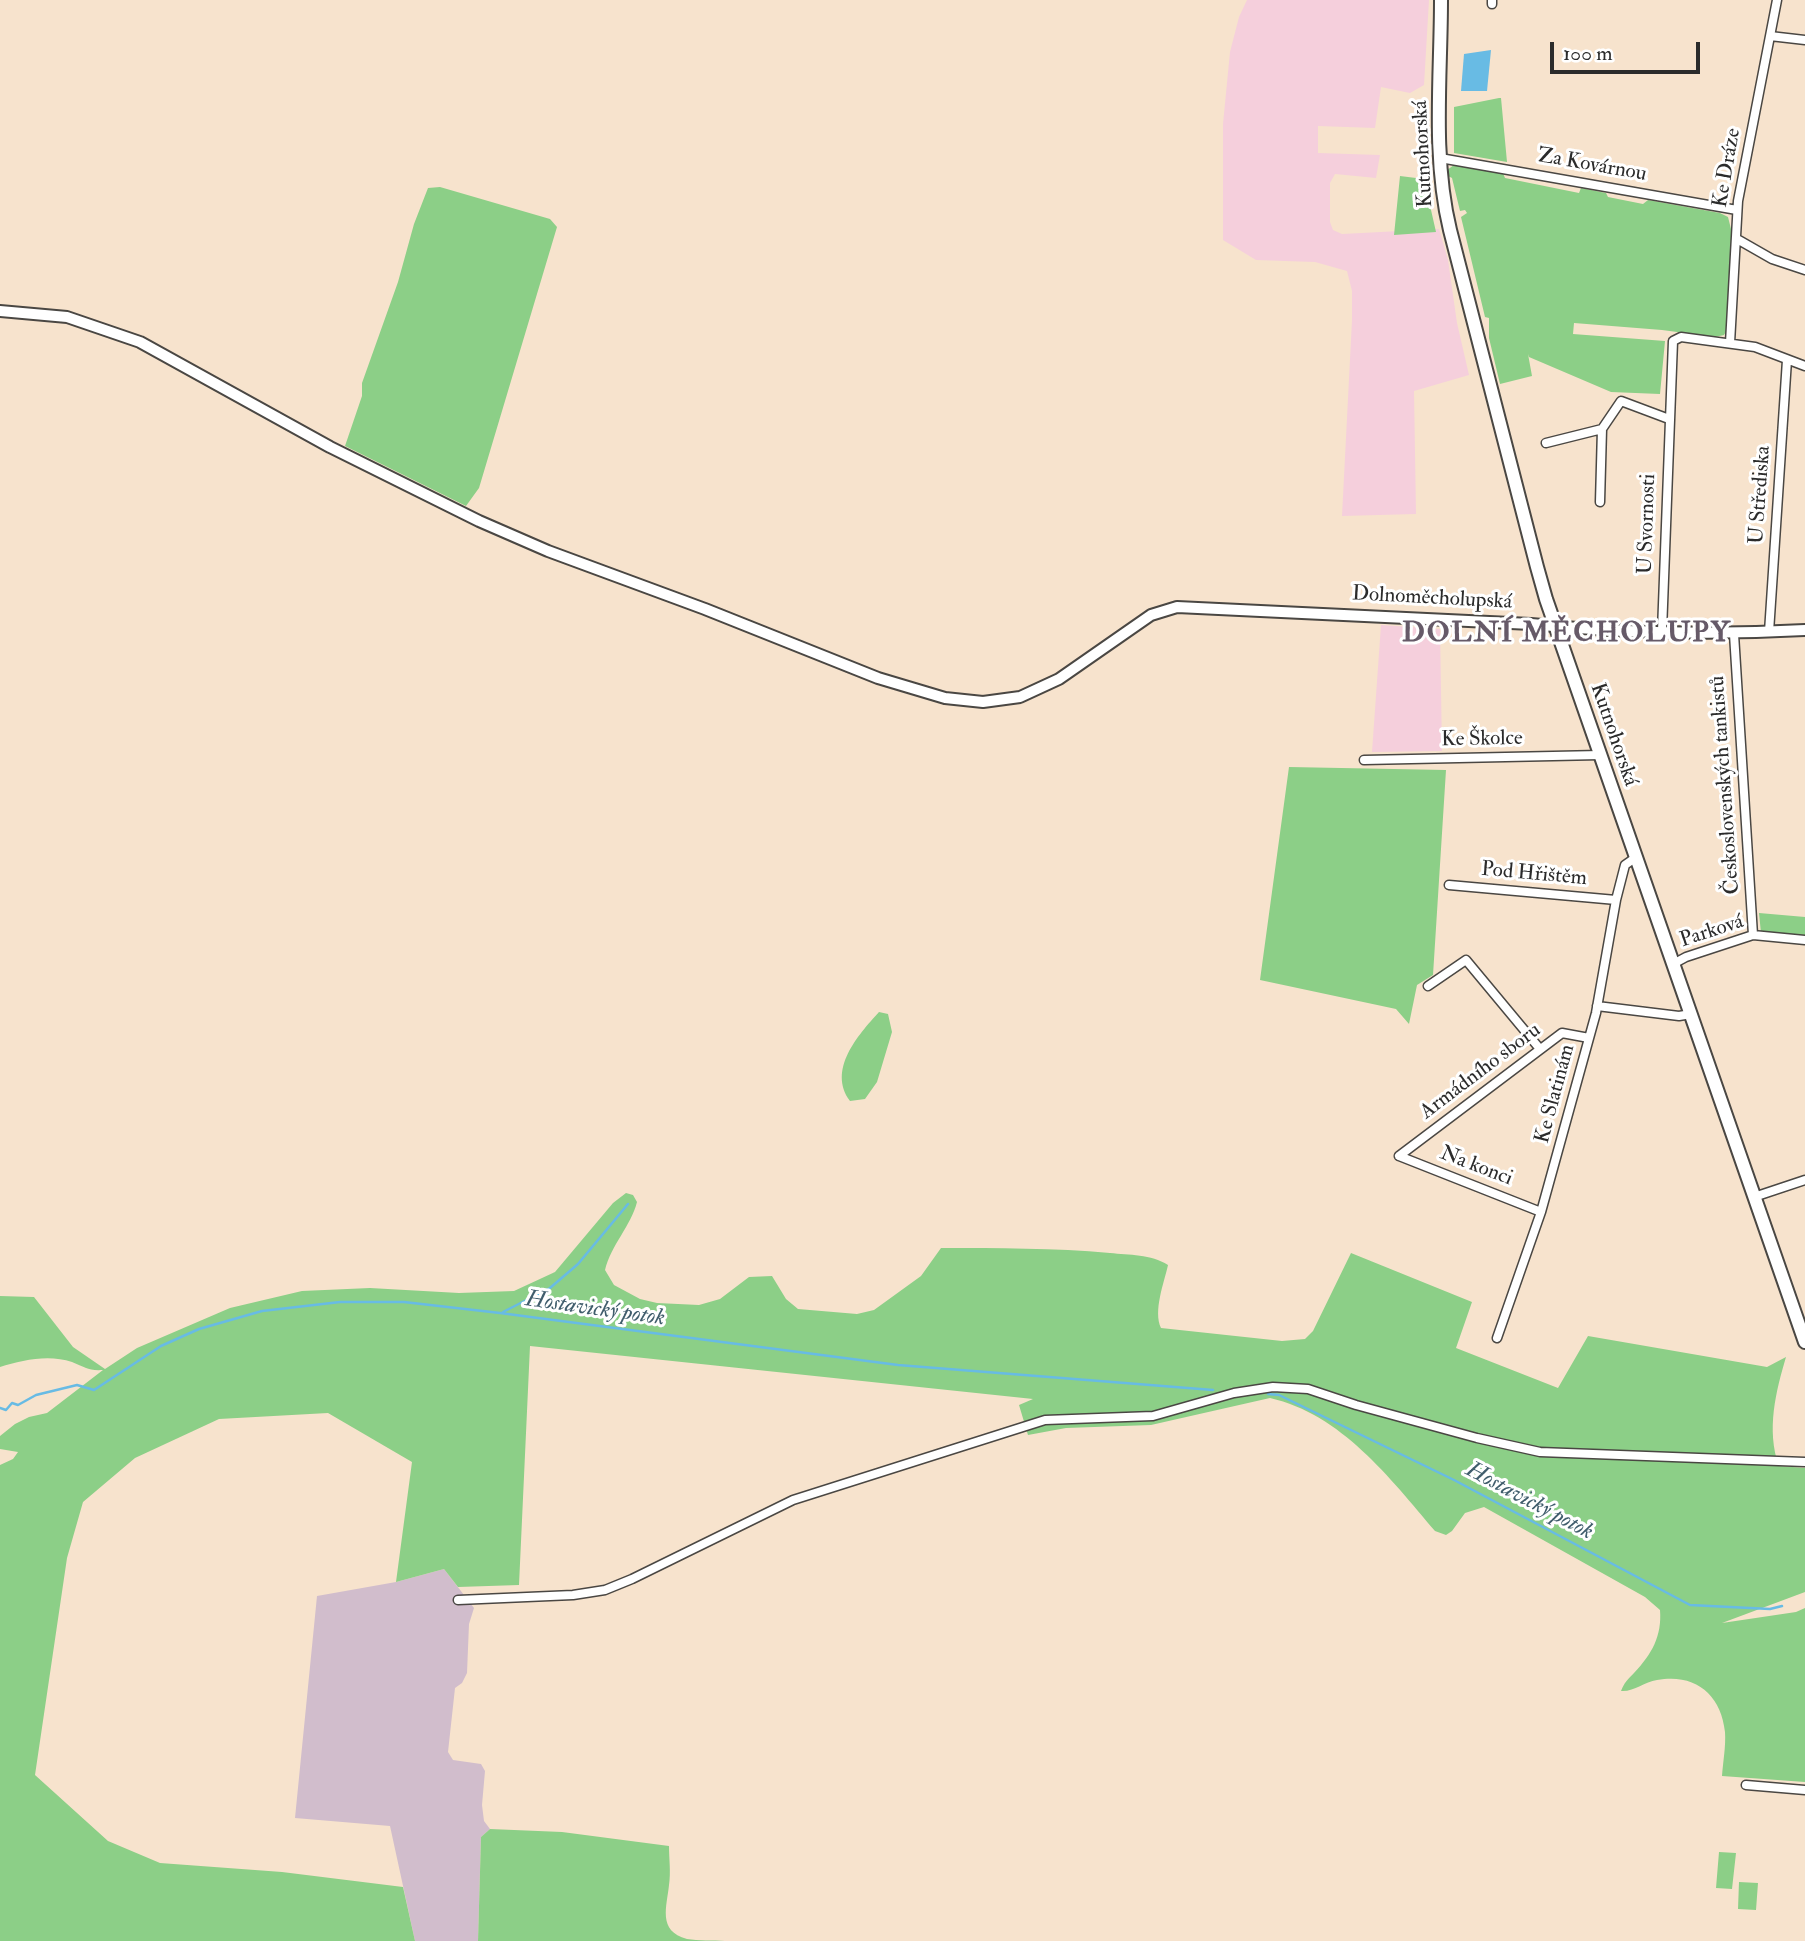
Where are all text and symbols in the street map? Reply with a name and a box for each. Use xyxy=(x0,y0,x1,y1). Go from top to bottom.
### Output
scale bar xyxy=(1553,28,1703,72)
text: 100 m xyxy=(1563,40,1613,67)
street label: Kutnohorská xyxy=(1409,100,1439,208)
street label: Ke Dráze xyxy=(1709,126,1747,210)
street label: Za Kovárnou xyxy=(1536,144,1648,188)
street label: U Střediska xyxy=(1745,445,1777,545)
street label: U Svornosti xyxy=(1634,473,1662,575)
street label: Dolnoměcholupská xyxy=(1351,582,1513,616)
district label: DOLNÍ MĚCHOLUPY xyxy=(1404,618,1730,652)
street label: Československých tankistů xyxy=(1706,675,1746,895)
street label: Kutnohorská xyxy=(1584,680,1642,790)
street label: Ke Školce xyxy=(1441,727,1523,753)
street label: Pod Hřištěm xyxy=(1480,858,1588,892)
street label: Parková xyxy=(1677,910,1747,954)
street label: Armádního sboru xyxy=(1416,1018,1546,1126)
street label: Ke Slatinám xyxy=(1531,1042,1581,1146)
street label: Na konci xyxy=(1436,1142,1516,1192)
water label: Hostavický potok xyxy=(524,1287,666,1333)
water label: Hostavický potok xyxy=(1461,1457,1597,1547)

